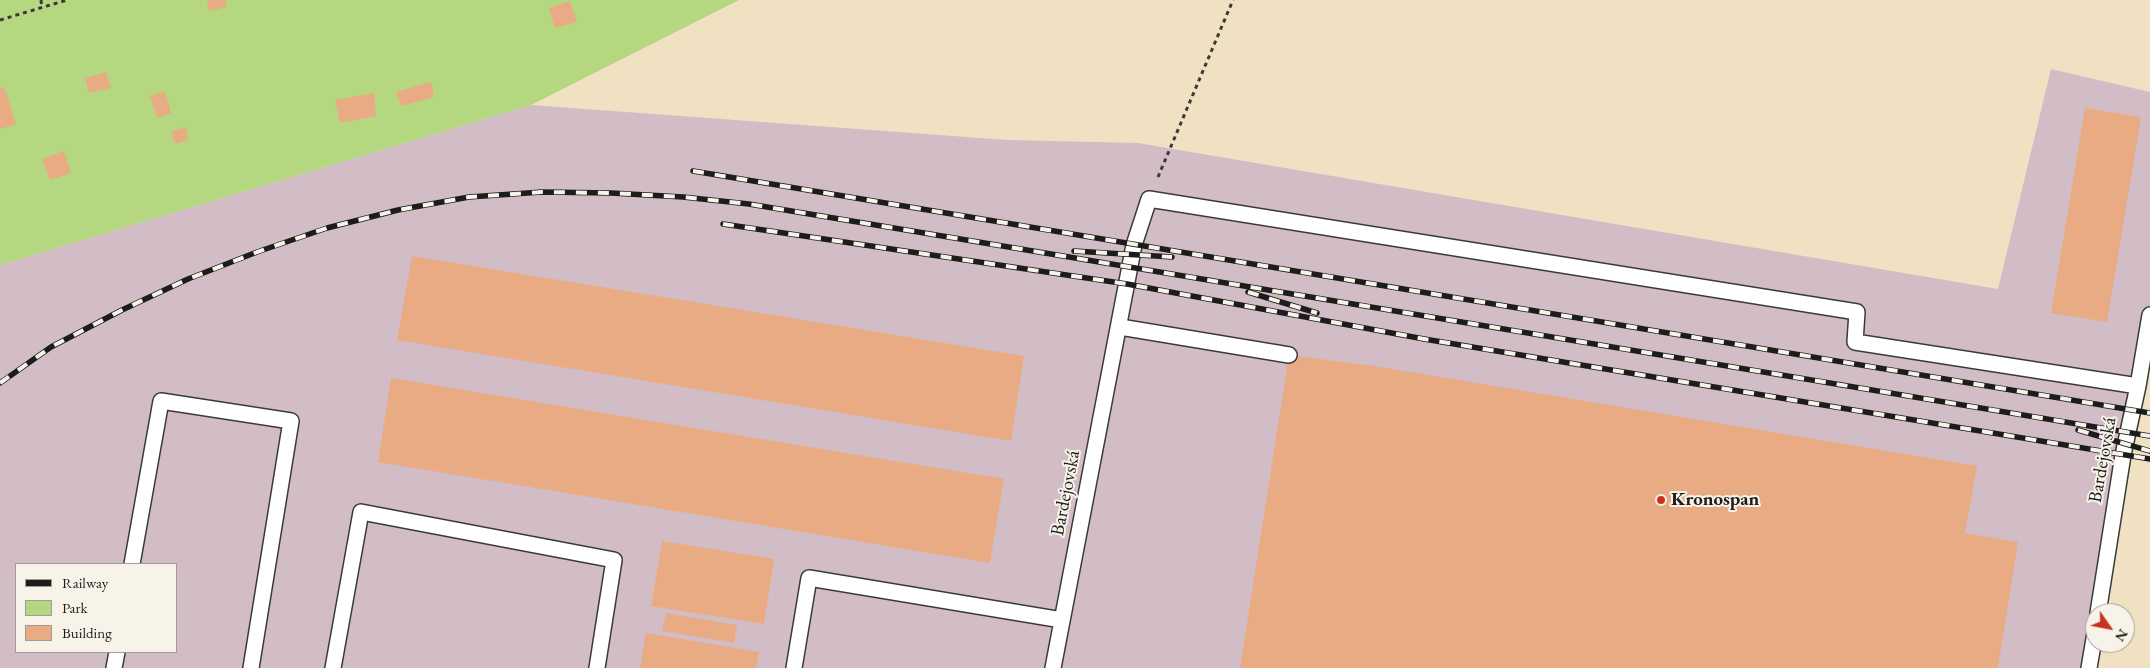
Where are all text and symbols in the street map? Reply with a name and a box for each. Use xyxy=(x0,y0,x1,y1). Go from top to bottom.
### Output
street label: Bardejovská xyxy=(2084,415,2122,505)
street label: Bardejovská xyxy=(1047,448,1085,538)
place label: Kronospan xyxy=(1671,489,1759,511)
marker: Kronospan xyxy=(1655,494,1667,506)
legend xyxy=(15,563,178,653)
text: Railway xyxy=(62,573,108,592)
text: Park xyxy=(62,598,88,617)
north arrow xyxy=(2085,603,2135,653)
text: Building xyxy=(62,623,112,642)
text: N xyxy=(2111,626,2132,645)

